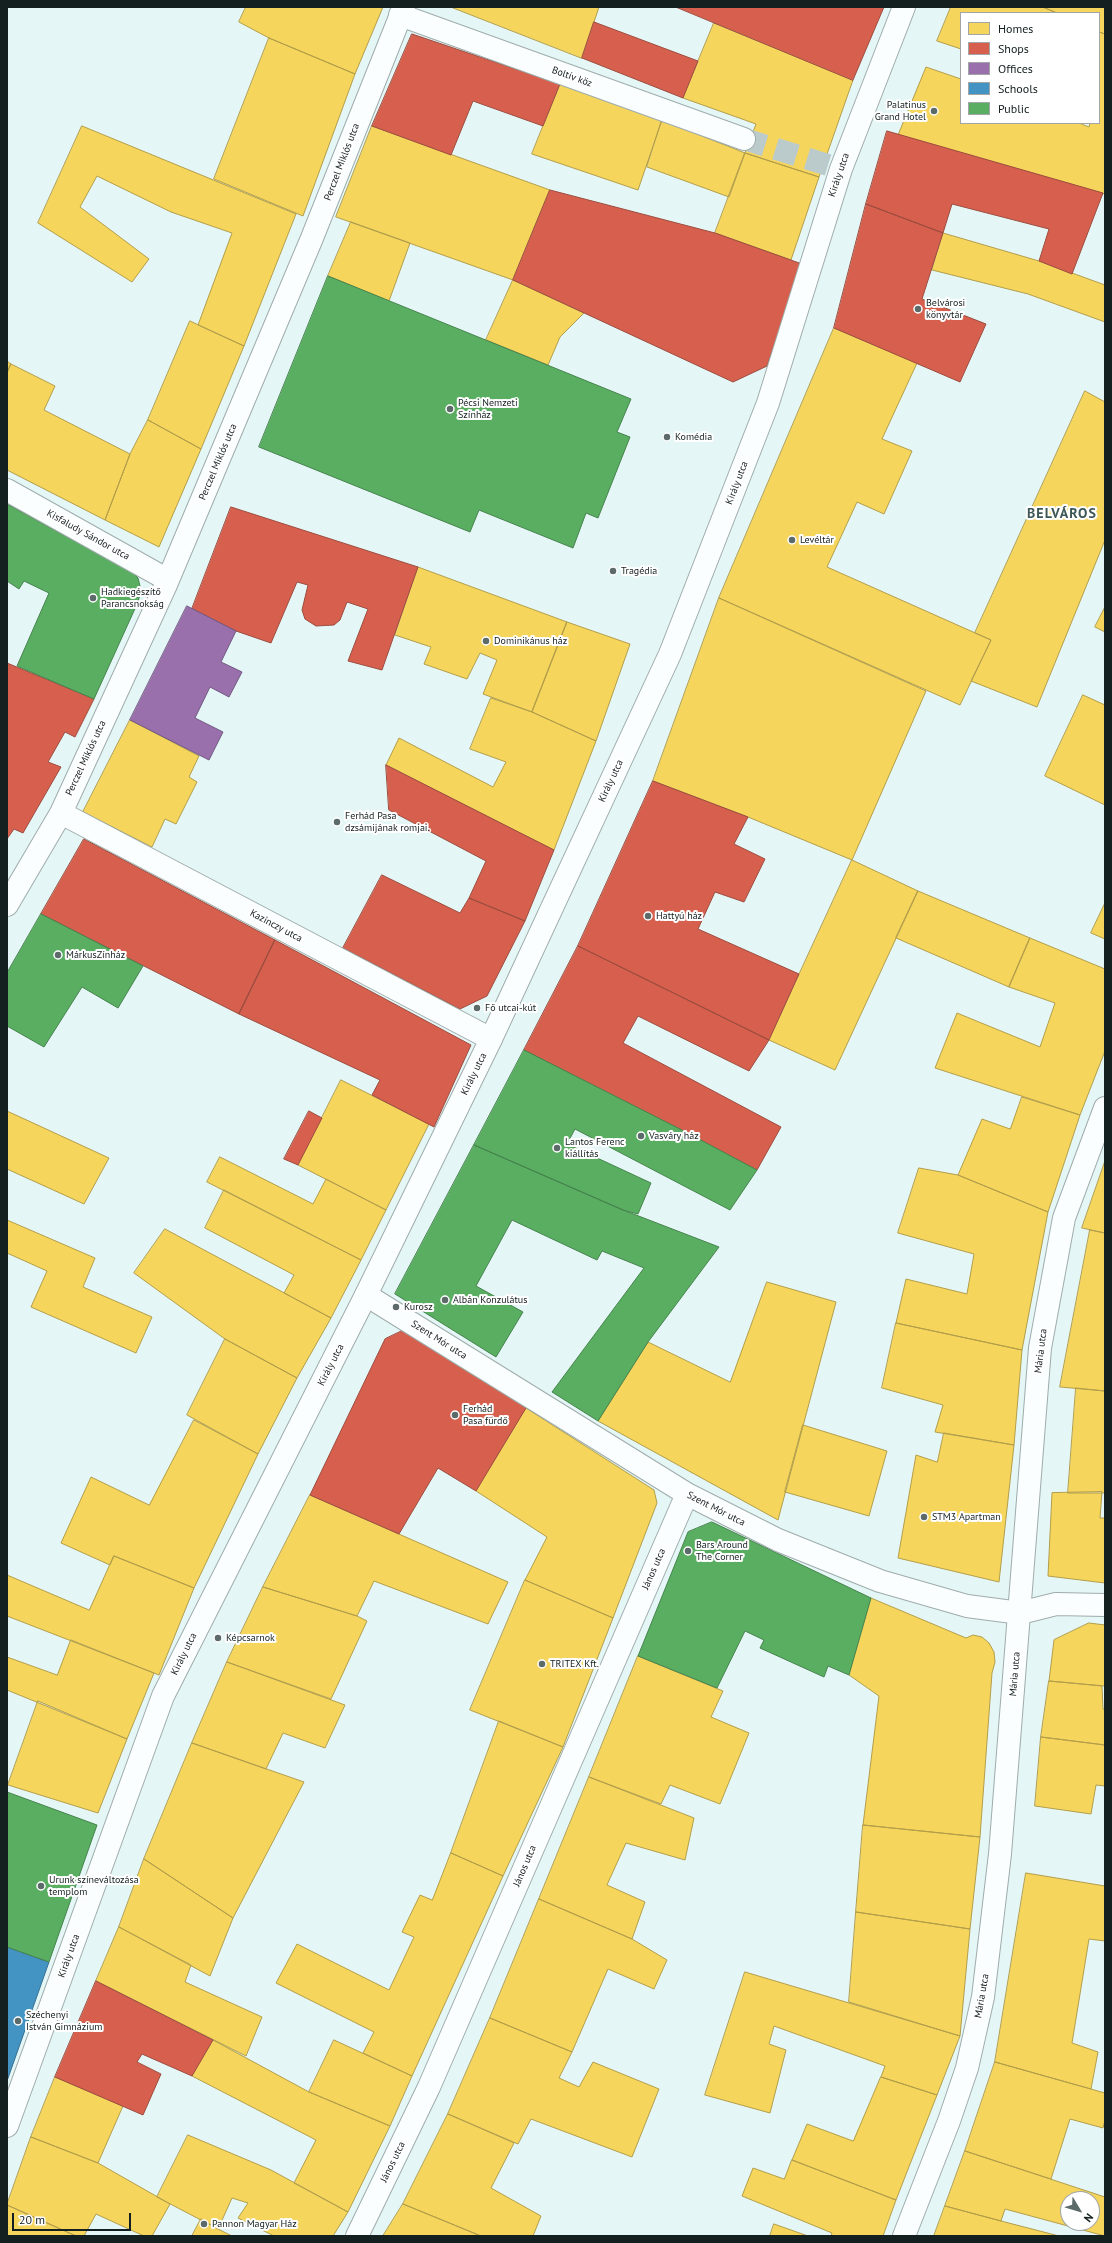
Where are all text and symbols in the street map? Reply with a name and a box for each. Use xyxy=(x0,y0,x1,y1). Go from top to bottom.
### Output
legend xyxy=(960,12,1100,124)
text: Homes xyxy=(998,21,1033,36)
text: Shops xyxy=(998,41,1029,56)
text: Offices xyxy=(998,61,1033,76)
street label: Boltív köz xyxy=(550,64,594,90)
text: Schools xyxy=(998,81,1038,96)
place label: Palatinus Grand Hotel xyxy=(875,99,926,122)
text: Public xyxy=(998,101,1029,116)
marker: Palatinus Grand Hotel xyxy=(929,106,939,116)
street label: Perczel Miklós utca xyxy=(322,122,362,202)
street label: Király utca xyxy=(826,152,852,198)
place label: Belvárosi könyvtár xyxy=(926,297,965,320)
marker: Belvárosi könyvtár xyxy=(913,304,923,314)
place label: Pécsi Nemzeti Színház xyxy=(458,397,518,420)
marker: Pécsi Nemzeti Színház xyxy=(445,404,455,414)
street label: Perczel Miklós utca xyxy=(197,422,239,502)
place label: Komédia xyxy=(675,431,712,443)
marker: Komédia xyxy=(662,432,672,442)
street label: Király utca xyxy=(723,460,751,506)
district label: BELVÁROS xyxy=(1027,506,1097,522)
street label: Kisfaludy Sándor utca xyxy=(44,507,132,563)
place label: Levéltár xyxy=(800,534,834,546)
marker: Levéltár xyxy=(787,535,797,545)
place label: Tragédia xyxy=(621,565,657,577)
marker: Tragédia xyxy=(608,566,618,576)
place label: Hadkiegészítő Parancsnokság xyxy=(101,586,164,610)
marker: Hadkiegészítő Parancsnokság xyxy=(88,593,98,603)
place label: Dominikánus ház xyxy=(494,635,567,647)
marker: Dominikánus ház xyxy=(481,636,491,646)
street label: Perczel Miklós utca xyxy=(63,718,109,798)
street label: Király utca xyxy=(596,758,626,804)
place label: Ferhád Pasa dzsámijának romjai. xyxy=(345,810,430,834)
marker: Ferhád Pasa dzsámijának romjai. xyxy=(332,817,342,827)
street label: Kazinczy utca xyxy=(248,907,304,945)
place label: Hattyú ház xyxy=(656,910,702,922)
marker: Hattyú ház xyxy=(643,911,653,921)
place label: MárkusZínház xyxy=(66,949,125,961)
marker: MárkusZínház xyxy=(53,950,63,960)
place label: Fő utcai-kút xyxy=(485,1002,536,1014)
marker: Fő utcai-kút xyxy=(472,1003,482,1013)
street label: Király utca xyxy=(459,1051,489,1097)
place label: Vasváry ház xyxy=(649,1130,699,1142)
marker: Vasváry ház xyxy=(636,1131,646,1141)
place label: Lantos Ferenc kiállítás xyxy=(565,1136,625,1160)
marker: Lantos Ferenc kiállítás xyxy=(552,1143,562,1153)
place label: Albán Konzulátus xyxy=(453,1294,527,1306)
marker: Albán Konzulátus xyxy=(440,1295,450,1305)
place label: Kurosz xyxy=(404,1301,433,1313)
marker: Kurosz xyxy=(391,1302,401,1312)
street label: Szent Mór utca xyxy=(409,1318,469,1362)
street label: Mária utca xyxy=(1032,1328,1050,1374)
street label: Király utca xyxy=(315,1342,347,1388)
place label: Ferhád Pasa fürdő xyxy=(463,1403,508,1426)
marker: Ferhád Pasa fürdő xyxy=(450,1410,460,1420)
street label: Szent Mór utca xyxy=(685,1489,747,1529)
place label: STM3 Apartman xyxy=(932,1511,1001,1523)
marker: STM3 Apartman xyxy=(919,1512,929,1522)
place label: Bars Around The Corner xyxy=(696,1539,748,1562)
marker: Bars Around The Corner xyxy=(683,1546,693,1556)
street label: János utca xyxy=(640,1547,668,1591)
street label: Király utca xyxy=(169,1631,199,1677)
place label: Képcsarnok xyxy=(226,1632,275,1644)
marker: Képcsarnok xyxy=(213,1633,223,1643)
street label: Mária utca xyxy=(1007,1651,1023,1697)
place label: TRITEX Kft. xyxy=(550,1658,599,1670)
marker: TRITEX Kft. xyxy=(537,1659,547,1669)
street label: János utca xyxy=(511,1844,539,1888)
place label: Urunk színeváltozása templom xyxy=(49,1874,139,1898)
marker: Urunk színeváltozása templom xyxy=(36,1881,46,1891)
street label: Király utca xyxy=(56,1933,82,1979)
street label: Mária utca xyxy=(972,1973,992,2019)
place label: Széchenyi István Gimnázium xyxy=(26,2009,102,2032)
marker: Széchenyi István Gimnázium xyxy=(13,2016,23,2026)
street label: János utca xyxy=(378,2140,408,2184)
north arrow xyxy=(1060,2191,1100,2231)
scale bar xyxy=(14,2205,133,2231)
text: N xyxy=(1081,2211,1096,2225)
text: 20 m xyxy=(19,2212,45,2227)
place label: Pannon Magyar Ház xyxy=(212,2218,297,2230)
marker: Pannon Magyar Ház xyxy=(199,2219,209,2229)

